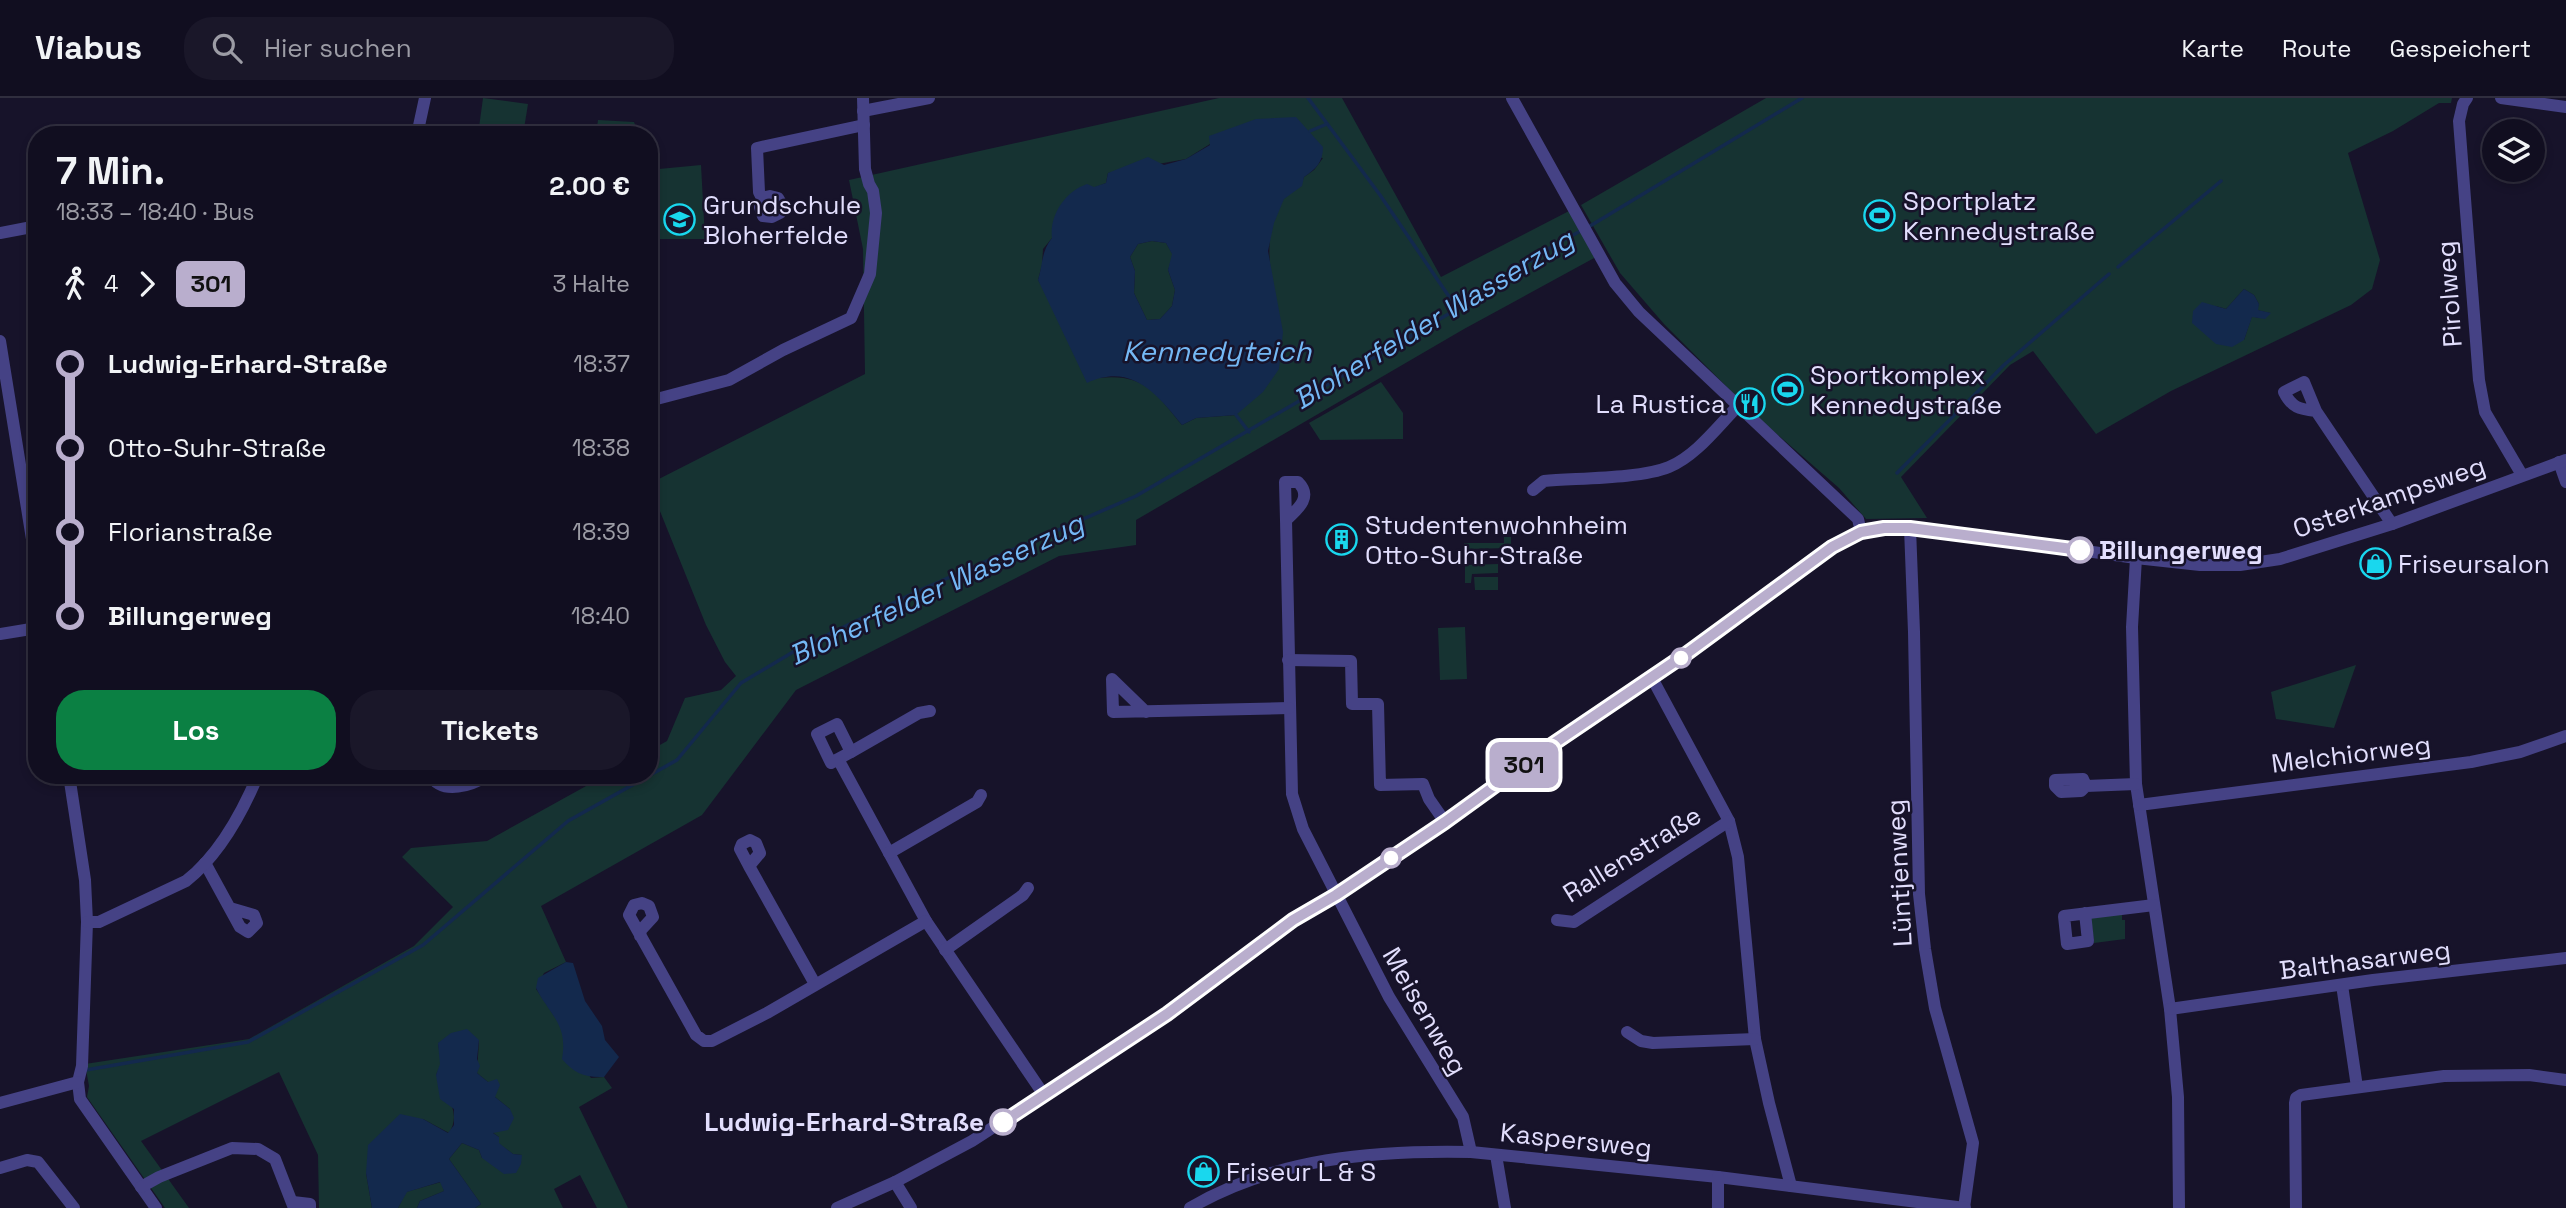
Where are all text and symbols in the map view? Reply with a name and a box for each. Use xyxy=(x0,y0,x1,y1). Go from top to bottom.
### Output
search box xyxy=(184,17,674,80)
text: Viabus xyxy=(35,27,142,69)
icon: search xyxy=(208,29,246,67)
text: Hier suchen xyxy=(264,31,412,65)
text: Karte xyxy=(2182,33,2244,64)
text: Route xyxy=(2282,33,2351,64)
text: Gespeichert xyxy=(2389,33,2531,64)
map controls xyxy=(2482,119,2545,182)
button: layers xyxy=(2482,119,2545,182)
text: 7 Min. xyxy=(56,147,165,195)
text: 2.00 € xyxy=(549,169,630,203)
place label: Sportplatz Kennedystraße xyxy=(1903,184,2095,248)
place label: Grundschule Bloherfelde xyxy=(703,188,861,252)
text: 18:33 – 18:40 · Bus xyxy=(56,197,254,227)
sports icon: Sportplatz Kennedystraße xyxy=(1863,199,1897,233)
school or university icon: Grundschule Bloherfelde xyxy=(663,203,697,237)
water label: Bloherfelder Wasserzug xyxy=(1286,220,1581,417)
street label: Pirolweg xyxy=(2428,240,2470,348)
icon: walk xyxy=(56,265,94,303)
icon: forward xyxy=(128,265,166,303)
text: 301 xyxy=(190,268,231,299)
text: 4 xyxy=(104,269,118,299)
text: 3 Halte xyxy=(552,269,630,299)
water label: Kennedyteich xyxy=(1123,333,1312,369)
text: Ludwig-Erhard-Straße xyxy=(108,347,388,381)
text: 18:37 xyxy=(573,349,630,379)
place label: Sportkomplex Kennedystraße xyxy=(1810,358,2002,422)
sports icon: Sportkomplex Kennedystraße xyxy=(1770,373,1804,407)
place label: La Rustica xyxy=(1596,387,1726,421)
restaurant icon: La Rustica xyxy=(1732,387,1766,421)
text: Otto-Suhr-Straße xyxy=(108,431,326,465)
text: 18:38 xyxy=(572,433,630,463)
street label: Osterkampsweg xyxy=(2288,448,2490,546)
water label: Bloherfelder Wasserzug xyxy=(783,504,1091,673)
place label: Studentenwohnheim Otto-Suhr-Straße xyxy=(1365,508,1628,572)
text: Florianstraße xyxy=(108,515,273,549)
text: 18:39 xyxy=(572,517,630,547)
building icon: Studentenwohnheim Otto-Suhr-Straße xyxy=(1325,523,1359,557)
place label: Billungerweg xyxy=(2099,533,2263,567)
marker: Billungerweg xyxy=(2067,537,2093,563)
shop icon: Friseursalon xyxy=(2358,547,2392,581)
place label: Friseursalon xyxy=(2398,547,2550,581)
text: Billungerweg xyxy=(108,599,272,633)
text: 18:40 xyxy=(571,601,630,631)
unlabelled marker xyxy=(1671,648,1691,668)
button: Los xyxy=(56,690,336,770)
button: Tickets xyxy=(350,690,630,770)
street label: Melchiorweg xyxy=(2269,727,2433,781)
line badge: 301 xyxy=(1484,742,1564,788)
text: 301 xyxy=(1504,749,1545,780)
street label: Rallenstraße xyxy=(1556,798,1708,910)
street label: Lüntjenweg xyxy=(1878,798,1920,948)
unlabelled marker xyxy=(1381,848,1401,868)
street label: Balthasarweg xyxy=(2277,933,2453,987)
street label: Meisenweg xyxy=(1375,941,1475,1081)
place label: Ludwig-Erhard-Straße xyxy=(704,1105,984,1139)
marker: Ludwig-Erhard-Straße xyxy=(990,1109,1016,1135)
street label: Kaspersweg xyxy=(1499,1115,1653,1165)
shop icon: Friseur L & S xyxy=(1186,1155,1220,1189)
place label: Friseur L & S xyxy=(1226,1155,1376,1189)

